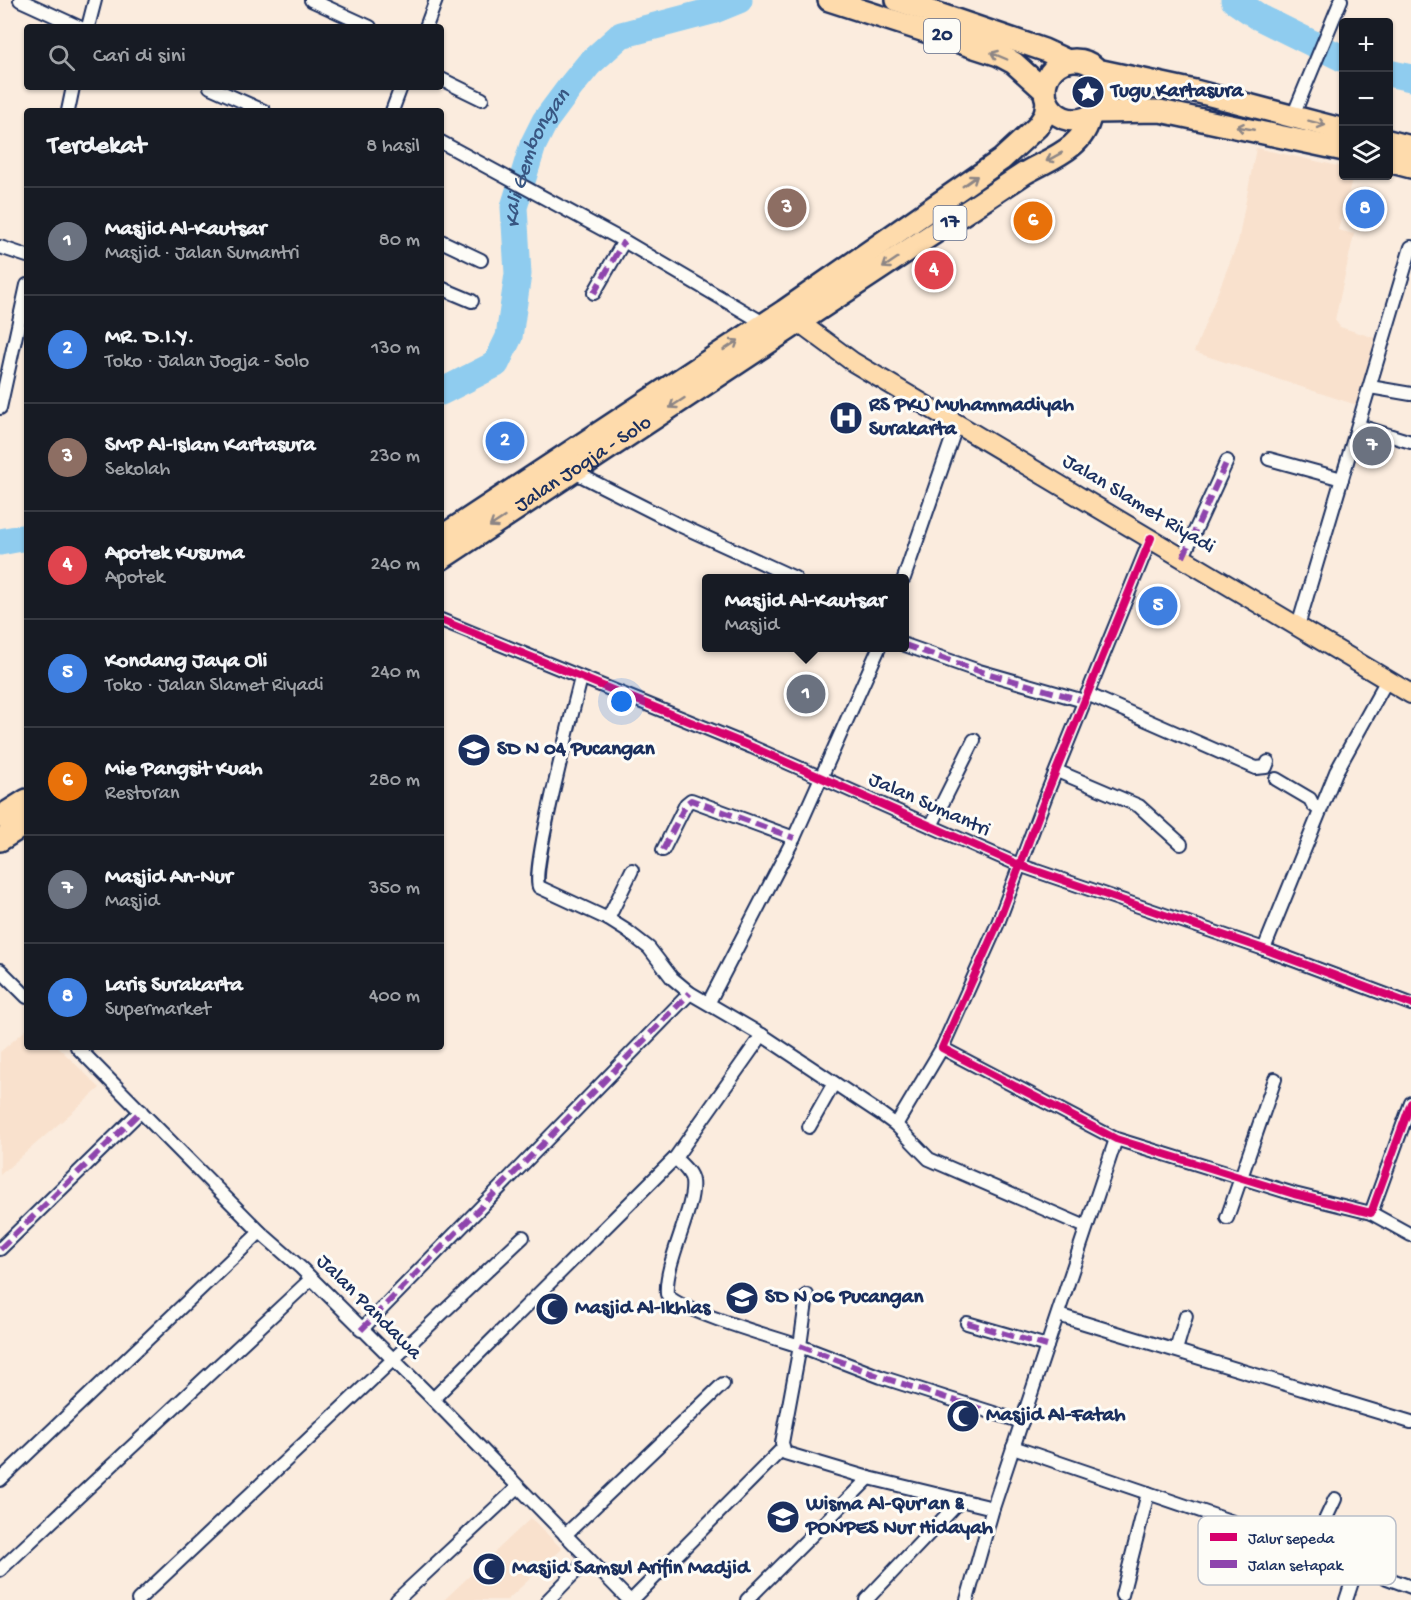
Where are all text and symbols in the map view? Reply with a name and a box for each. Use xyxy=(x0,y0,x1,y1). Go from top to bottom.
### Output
map controls xyxy=(1339,18,1393,180)
button: + xyxy=(1339,18,1393,72)
road number: 20 xyxy=(924,19,960,53)
search box xyxy=(24,24,444,90)
icon: search xyxy=(45,41,78,74)
text: Cari di sini xyxy=(93,44,186,70)
one-way arrow xyxy=(990,50,1009,61)
button: − xyxy=(1339,72,1393,126)
place icon: Tugu Kartasura xyxy=(1070,74,1106,110)
place label: Tugu Kartasura xyxy=(1109,80,1245,105)
water label: Kali Gembongan xyxy=(501,84,577,229)
one-way arrow xyxy=(1308,117,1327,129)
one-way arrow xyxy=(1236,122,1256,133)
button: layers xyxy=(1339,126,1393,180)
text: Terdekat xyxy=(48,132,146,163)
text: 8 hasil xyxy=(366,136,420,159)
one-way arrow xyxy=(1046,151,1063,163)
one-way arrow xyxy=(962,175,978,187)
pin: 3 xyxy=(768,186,806,230)
pin: 8 xyxy=(1346,186,1384,232)
pin: 6 xyxy=(1014,198,1052,244)
road number: 17 xyxy=(934,206,966,240)
text: Masjid Al-Kautsar xyxy=(105,217,266,243)
text: 1 xyxy=(63,230,72,253)
text: 80 m xyxy=(379,230,420,253)
text: Masjid · Jalan Sumantri xyxy=(105,243,299,266)
pin: 4 xyxy=(914,248,954,292)
one-way arrow xyxy=(883,257,899,269)
text: MR. D.I.Y. xyxy=(105,325,194,351)
text: 2 xyxy=(63,338,72,361)
text: 130 m xyxy=(371,338,420,361)
one-way arrow xyxy=(722,339,739,351)
text: Toko · Jalan Jogja - Solo xyxy=(105,351,309,374)
place label: RS PKU Muhammadiyah Surakarta xyxy=(868,394,1075,443)
one-way arrow xyxy=(669,397,686,409)
hospital icon: RS PKU Muhammadiyah Surakarta xyxy=(828,400,864,436)
street label: Jalan Jogja - Solo xyxy=(511,410,657,519)
pin: 2 xyxy=(486,418,524,464)
pin: 7 xyxy=(1352,424,1392,468)
text: SMP Al-Islam Kartasura xyxy=(105,433,316,459)
text: 3 xyxy=(62,446,73,469)
text: 230 m xyxy=(370,446,420,469)
street label: Jalan Slamet Riyadi xyxy=(1057,450,1219,560)
text: Sekolah xyxy=(105,459,170,482)
one-way arrow xyxy=(489,516,506,528)
text: Apotek Kusuma xyxy=(105,541,244,567)
text: 4 xyxy=(63,554,72,577)
text: 240 m xyxy=(370,554,420,577)
text: Apotek xyxy=(105,567,164,590)
popup xyxy=(702,574,909,652)
pin: 5 xyxy=(1138,584,1178,628)
text: Masjid Al-Kautsar xyxy=(725,589,886,615)
text: Masjid xyxy=(725,615,779,638)
text: Kondang Jaya Oli xyxy=(105,649,267,675)
text: 5 xyxy=(62,662,73,685)
text: 240 m xyxy=(370,662,420,685)
pin: 1 xyxy=(786,672,826,716)
text: Toko · Jalan Slamet Riyadi xyxy=(105,675,324,698)
your location xyxy=(607,687,636,716)
school or university icon: SD N 04 Pucangan xyxy=(456,732,492,768)
place label: SD N 04 Pucangan xyxy=(497,738,656,763)
text: Mie Pangsit Kuah xyxy=(105,757,262,783)
street label: Jalan Sumantri xyxy=(864,768,994,844)
text: 6 xyxy=(62,770,73,793)
text: 280 m xyxy=(369,770,420,793)
text: Restoran xyxy=(105,783,179,806)
text: Masjid An-Nur xyxy=(105,865,233,891)
text: 7 xyxy=(62,878,73,901)
text: 350 m xyxy=(369,878,420,901)
text: Masjid xyxy=(105,891,159,914)
text: Laris Surakarta xyxy=(105,973,243,999)
text: 8 xyxy=(62,986,73,1009)
text: 400 m xyxy=(369,986,420,1009)
text: Supermarket xyxy=(105,999,211,1022)
street label: Jalan Pandawa xyxy=(310,1250,427,1367)
school or university icon: SD N 06 Pucangan xyxy=(724,1280,760,1316)
place label: SD N 06 Pucangan xyxy=(765,1286,924,1311)
mosque icon: Masjid Al-Ikhlas xyxy=(534,1291,570,1327)
place label: Masjid Al-Ikhlas xyxy=(575,1297,711,1322)
mosque icon: Masjid Al-Fatah xyxy=(945,1398,981,1434)
place label: Masjid Al-Fatah xyxy=(986,1404,1126,1429)
place label: Wisma Al-Qur'an & PONPES Nur Hidayah xyxy=(805,1493,994,1542)
school or university icon: Wisma Al-Qur'an & PONPES Nur Hidayah xyxy=(765,1499,801,1535)
legend xyxy=(1198,1516,1396,1585)
text: Jalur sepeda xyxy=(1248,1531,1336,1550)
mosque icon: Masjid Samsul Arifin Madjid xyxy=(471,1551,507,1587)
place label: Masjid Samsul Arifin Madjid xyxy=(512,1557,752,1582)
text: Jalan setapak xyxy=(1248,1558,1344,1577)

